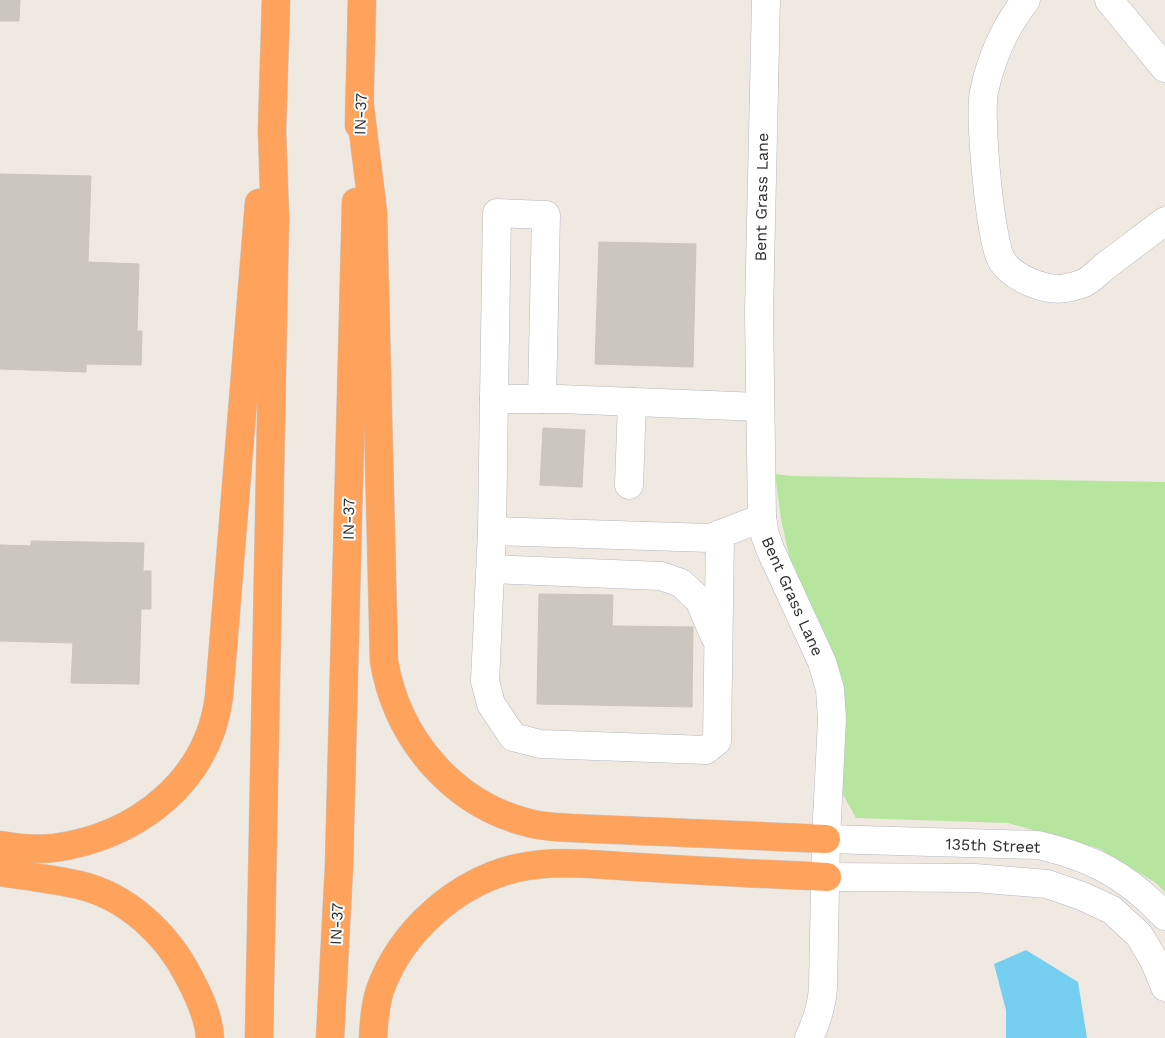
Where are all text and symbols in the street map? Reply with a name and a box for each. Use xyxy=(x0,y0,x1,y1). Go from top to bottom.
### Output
street label: IN-37 xyxy=(350,93,371,135)
street label: Bent Grass Lane xyxy=(751,133,772,262)
street label: IN-37 xyxy=(339,498,358,540)
street label: Bent Grass Lane xyxy=(758,534,827,659)
street label: 135th Street xyxy=(945,834,1041,857)
street label: IN-37 xyxy=(326,903,347,946)

